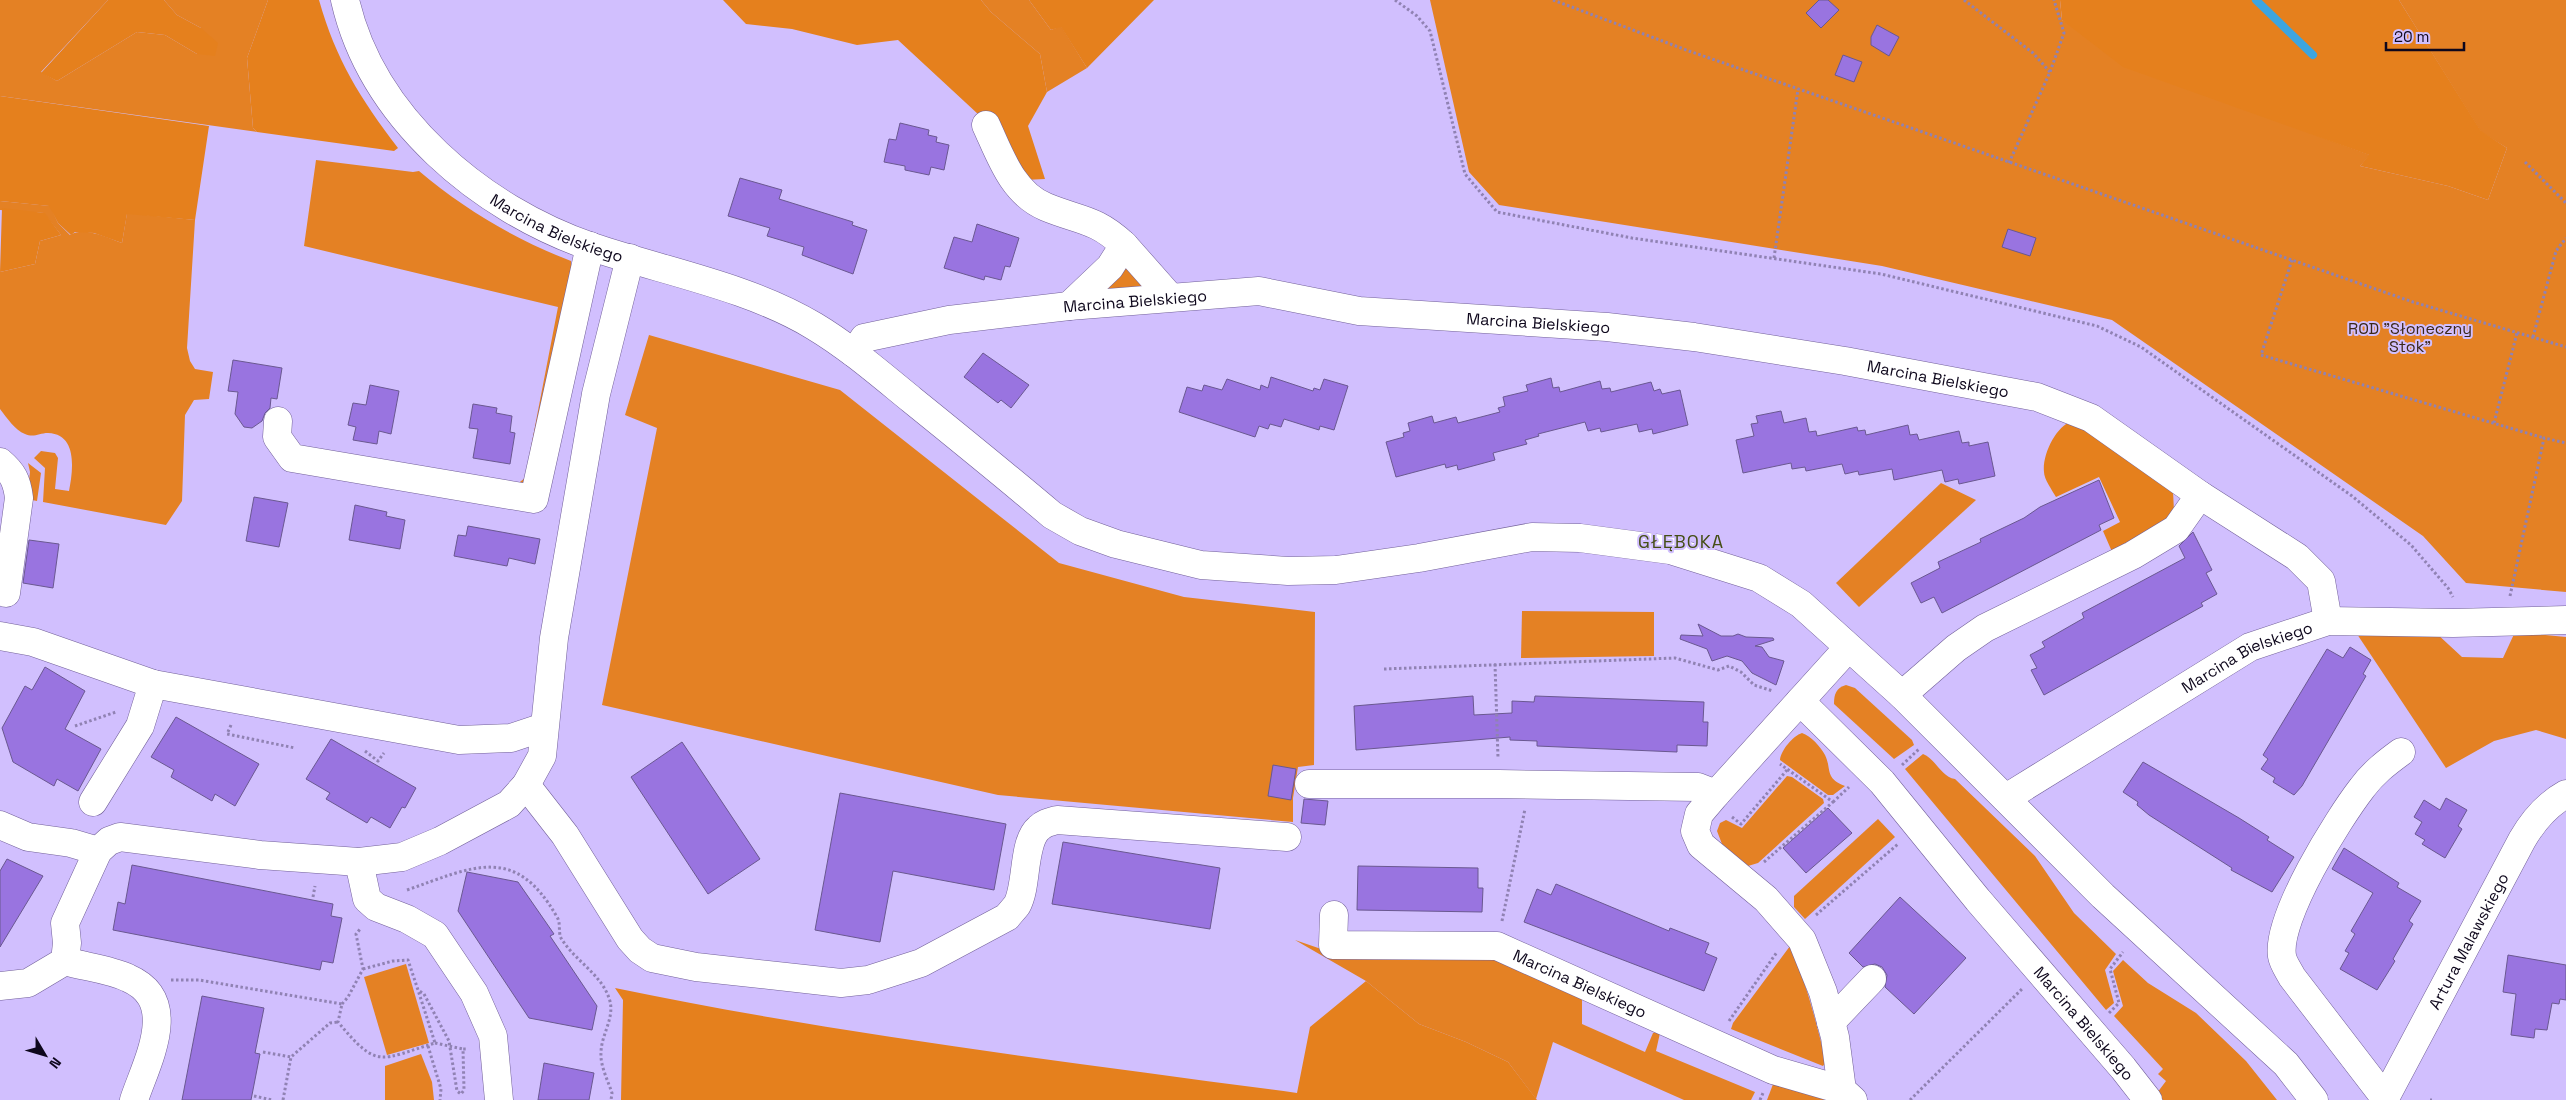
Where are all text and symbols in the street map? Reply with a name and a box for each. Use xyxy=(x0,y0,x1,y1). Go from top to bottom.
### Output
scale bar xyxy=(2386,20,2464,52)
text: 20 m xyxy=(2394,27,2429,46)
street label: Marcina Bielskiego xyxy=(486,189,626,267)
street label: Marcina Bielskiego xyxy=(1062,285,1208,317)
street label: Marcina Bielskiego xyxy=(1466,307,1611,338)
park label: ROD "Słoneczny Stok" xyxy=(2348,318,2472,357)
street label: Marcina Bielskiego xyxy=(1865,355,2011,402)
district label: GŁĘBOKA xyxy=(1638,530,1724,553)
street label: Marcina Bielskiego xyxy=(2177,616,2315,697)
street label: Artura Malawskiego xyxy=(2424,869,2513,1013)
street label: Marcina Bielskiego xyxy=(1510,944,1650,1022)
street label: Marcina Bielskiego xyxy=(2029,962,2139,1084)
north arrow xyxy=(20,1030,70,1080)
text: N xyxy=(45,1054,65,1072)

